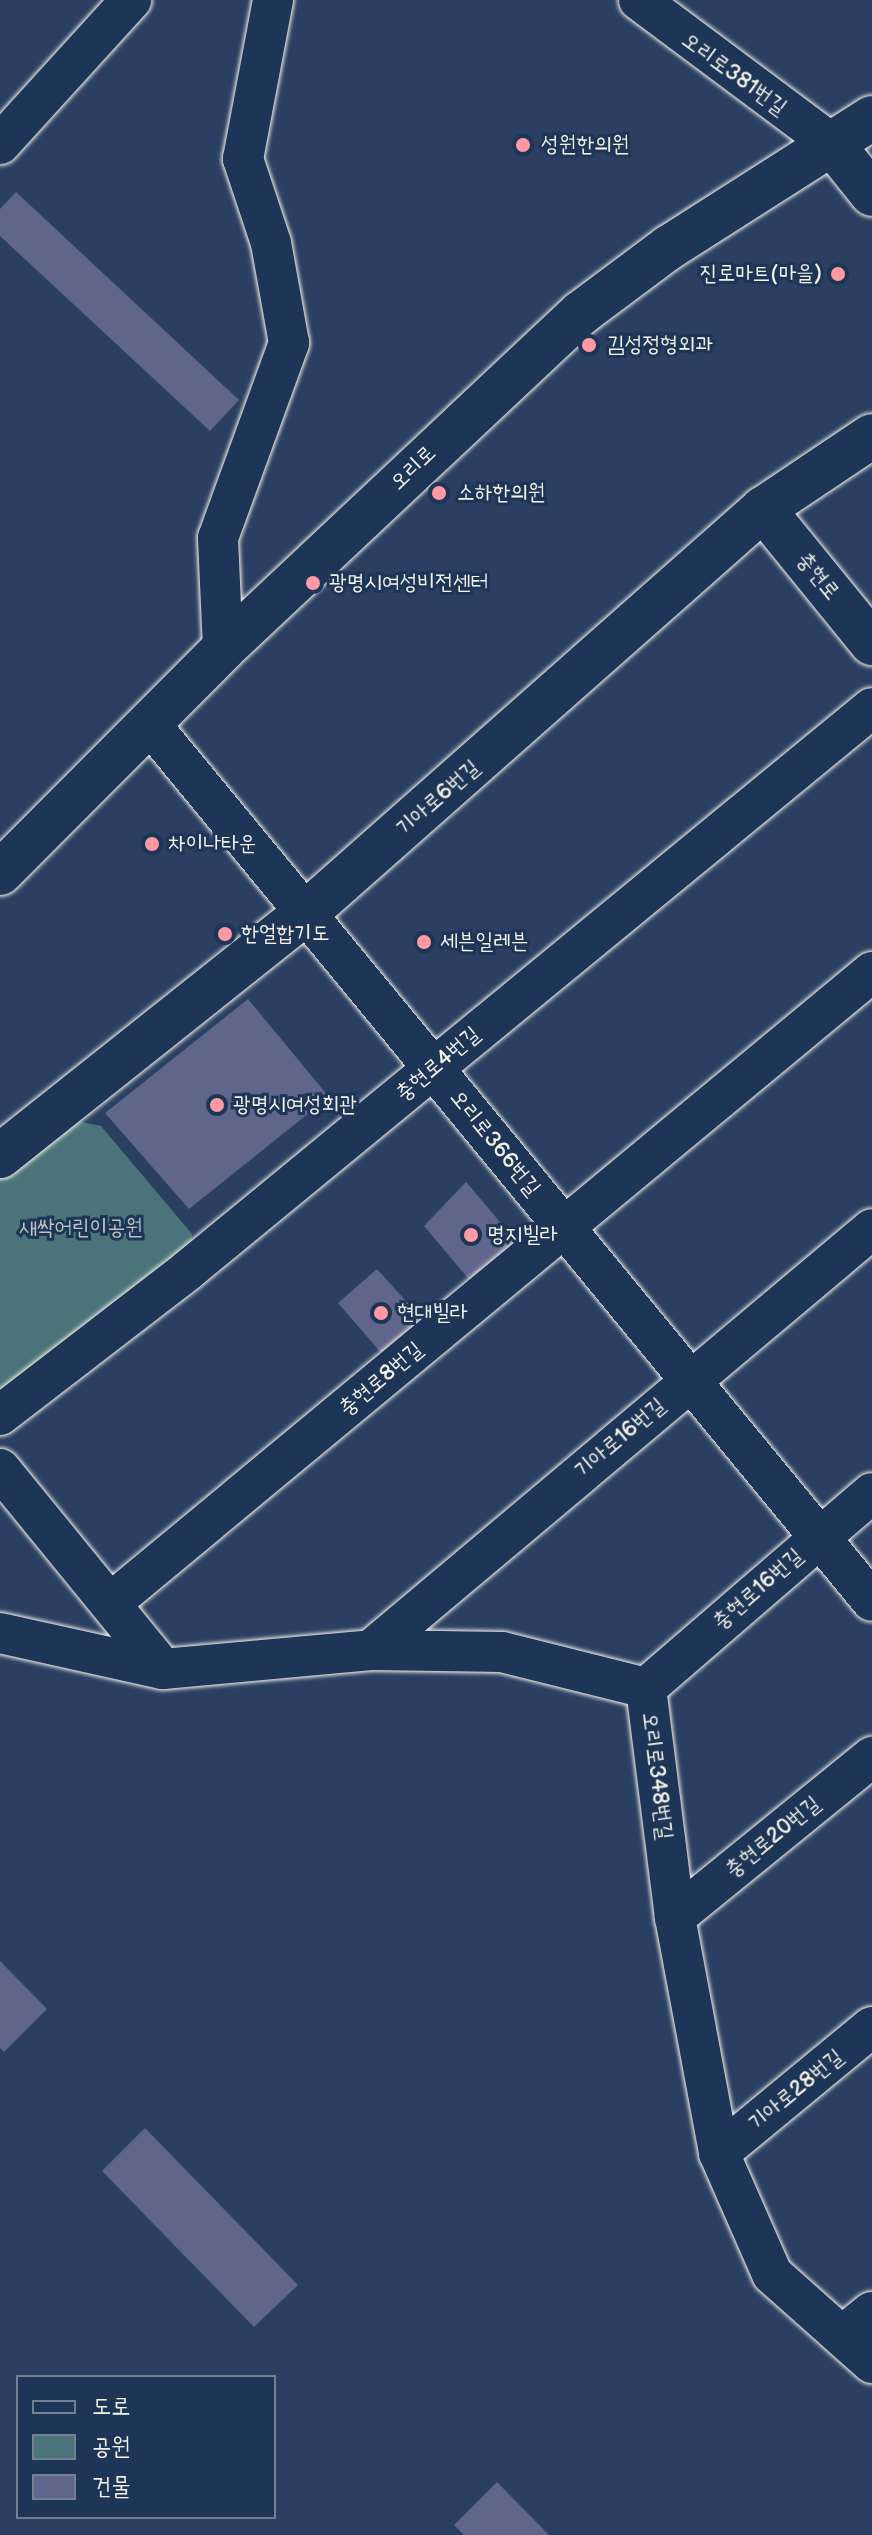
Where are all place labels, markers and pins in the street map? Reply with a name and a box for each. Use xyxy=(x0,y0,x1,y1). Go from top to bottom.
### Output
place label: 성원한의원 xyxy=(541,132,630,158)
marker: 성원한의원 xyxy=(512,134,534,156)
place label: 진로마트(마을) xyxy=(700,261,822,287)
marker: 진로마트(마을) xyxy=(829,265,847,283)
place label: 김성정형외과 xyxy=(607,332,713,358)
marker: 김성정형외과 xyxy=(578,334,600,356)
place label: 소하한의원 xyxy=(457,480,546,506)
marker: 소하한의원 xyxy=(428,482,450,504)
place label: 광명시여성비전센터 xyxy=(329,570,488,596)
marker: 광명시여성비전센터 xyxy=(304,574,322,592)
place label: 차이나타운 xyxy=(168,831,257,857)
marker: 차이나타운 xyxy=(143,835,161,853)
place label: 한얼합기도 xyxy=(241,921,330,947)
marker: 한얼합기도 xyxy=(216,925,234,943)
place label: 세븐일레븐 xyxy=(440,929,529,955)
marker: 세븐일레븐 xyxy=(415,933,433,951)
place label: 광명시여성회관 xyxy=(233,1092,357,1118)
marker: 광명시여성회관 xyxy=(208,1096,226,1114)
place label: 명지빌라 xyxy=(487,1222,558,1248)
marker: 명지빌라 xyxy=(462,1226,480,1244)
place label: 현대빌라 xyxy=(397,1300,468,1326)
marker: 현대빌라 xyxy=(372,1304,390,1322)

